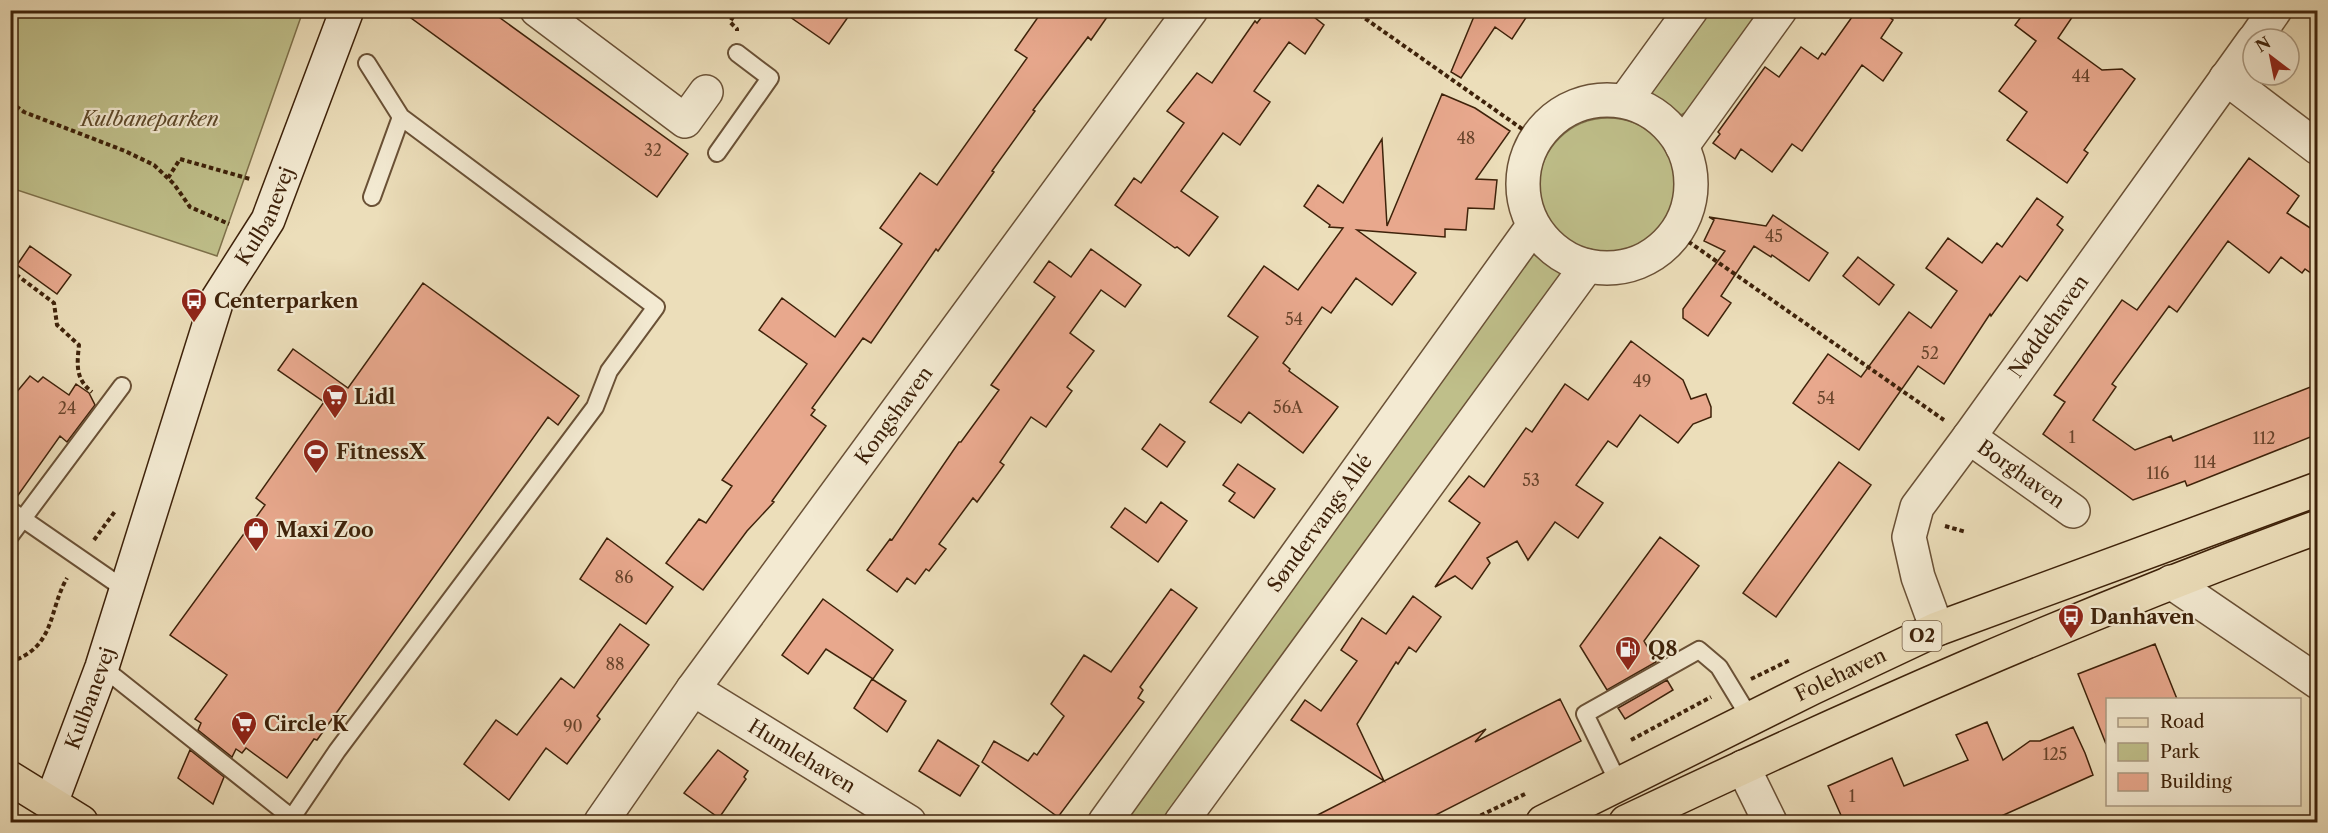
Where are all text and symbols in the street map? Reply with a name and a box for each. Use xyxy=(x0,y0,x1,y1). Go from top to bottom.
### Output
north arrow xyxy=(2241,27,2301,87)
text: N xyxy=(2252,32,2274,56)
house number: 44 xyxy=(2072,66,2090,86)
park label: Kulbaneparken xyxy=(79,107,219,131)
house number: 48 xyxy=(1457,128,1475,148)
house number: 32 xyxy=(644,140,662,160)
street label: Kulbanevej xyxy=(230,164,299,270)
house number: 45 xyxy=(1765,226,1783,246)
street label: Nøddehaven xyxy=(2004,270,2094,382)
bus stop icon: Centerparken xyxy=(179,286,209,324)
place label: Centerparken xyxy=(214,289,359,313)
house number: 54 xyxy=(1285,309,1303,329)
house number: 52 xyxy=(1921,343,1939,363)
street label: Kongshaven xyxy=(850,361,938,469)
house number: 49 xyxy=(1633,371,1651,391)
supermarket icon: Lidl xyxy=(320,382,350,420)
place label: Lidl xyxy=(354,385,395,409)
house number: 54 xyxy=(1817,388,1835,408)
house number: 56A xyxy=(1273,397,1304,417)
house number: 24 xyxy=(58,398,76,418)
house number: 1 xyxy=(2069,427,2076,447)
house number: 112 xyxy=(2253,428,2275,448)
street label: Borghaven xyxy=(1973,435,2070,514)
sports icon: FitnessX xyxy=(301,437,331,475)
place label: FitnessX xyxy=(336,440,427,464)
street label: Søndervangs Allé xyxy=(1262,449,1377,597)
house number: 114 xyxy=(2194,452,2216,472)
house number: 116 xyxy=(2147,463,2169,483)
house number: 53 xyxy=(1522,470,1540,490)
shop icon: Maxi Zoo xyxy=(241,515,271,553)
place label: Maxi Zoo xyxy=(276,518,374,542)
house number: 86 xyxy=(615,567,633,587)
bus stop icon: Danhaven xyxy=(2056,602,2086,640)
place label: Danhaven xyxy=(2090,605,2195,629)
road number: O2 xyxy=(1902,621,1942,651)
fuel station icon: Q8 xyxy=(1613,634,1643,672)
place label: Q8 xyxy=(1648,637,1678,661)
street label: Folehaven xyxy=(1791,643,1890,707)
street label: Kulbanevej xyxy=(60,644,120,752)
house number: 88 xyxy=(606,654,624,674)
legend xyxy=(2106,698,2301,806)
supermarket icon: Circle K xyxy=(229,709,259,747)
text: Road xyxy=(2160,711,2205,733)
place label: Circle K xyxy=(264,712,349,736)
street label: Humlehaven xyxy=(744,714,860,798)
house number: 90 xyxy=(563,716,583,736)
text: Park xyxy=(2160,741,2201,763)
house number: 125 xyxy=(2043,744,2067,764)
text: Building xyxy=(2160,771,2232,793)
house number: 1 xyxy=(1849,786,1856,806)

